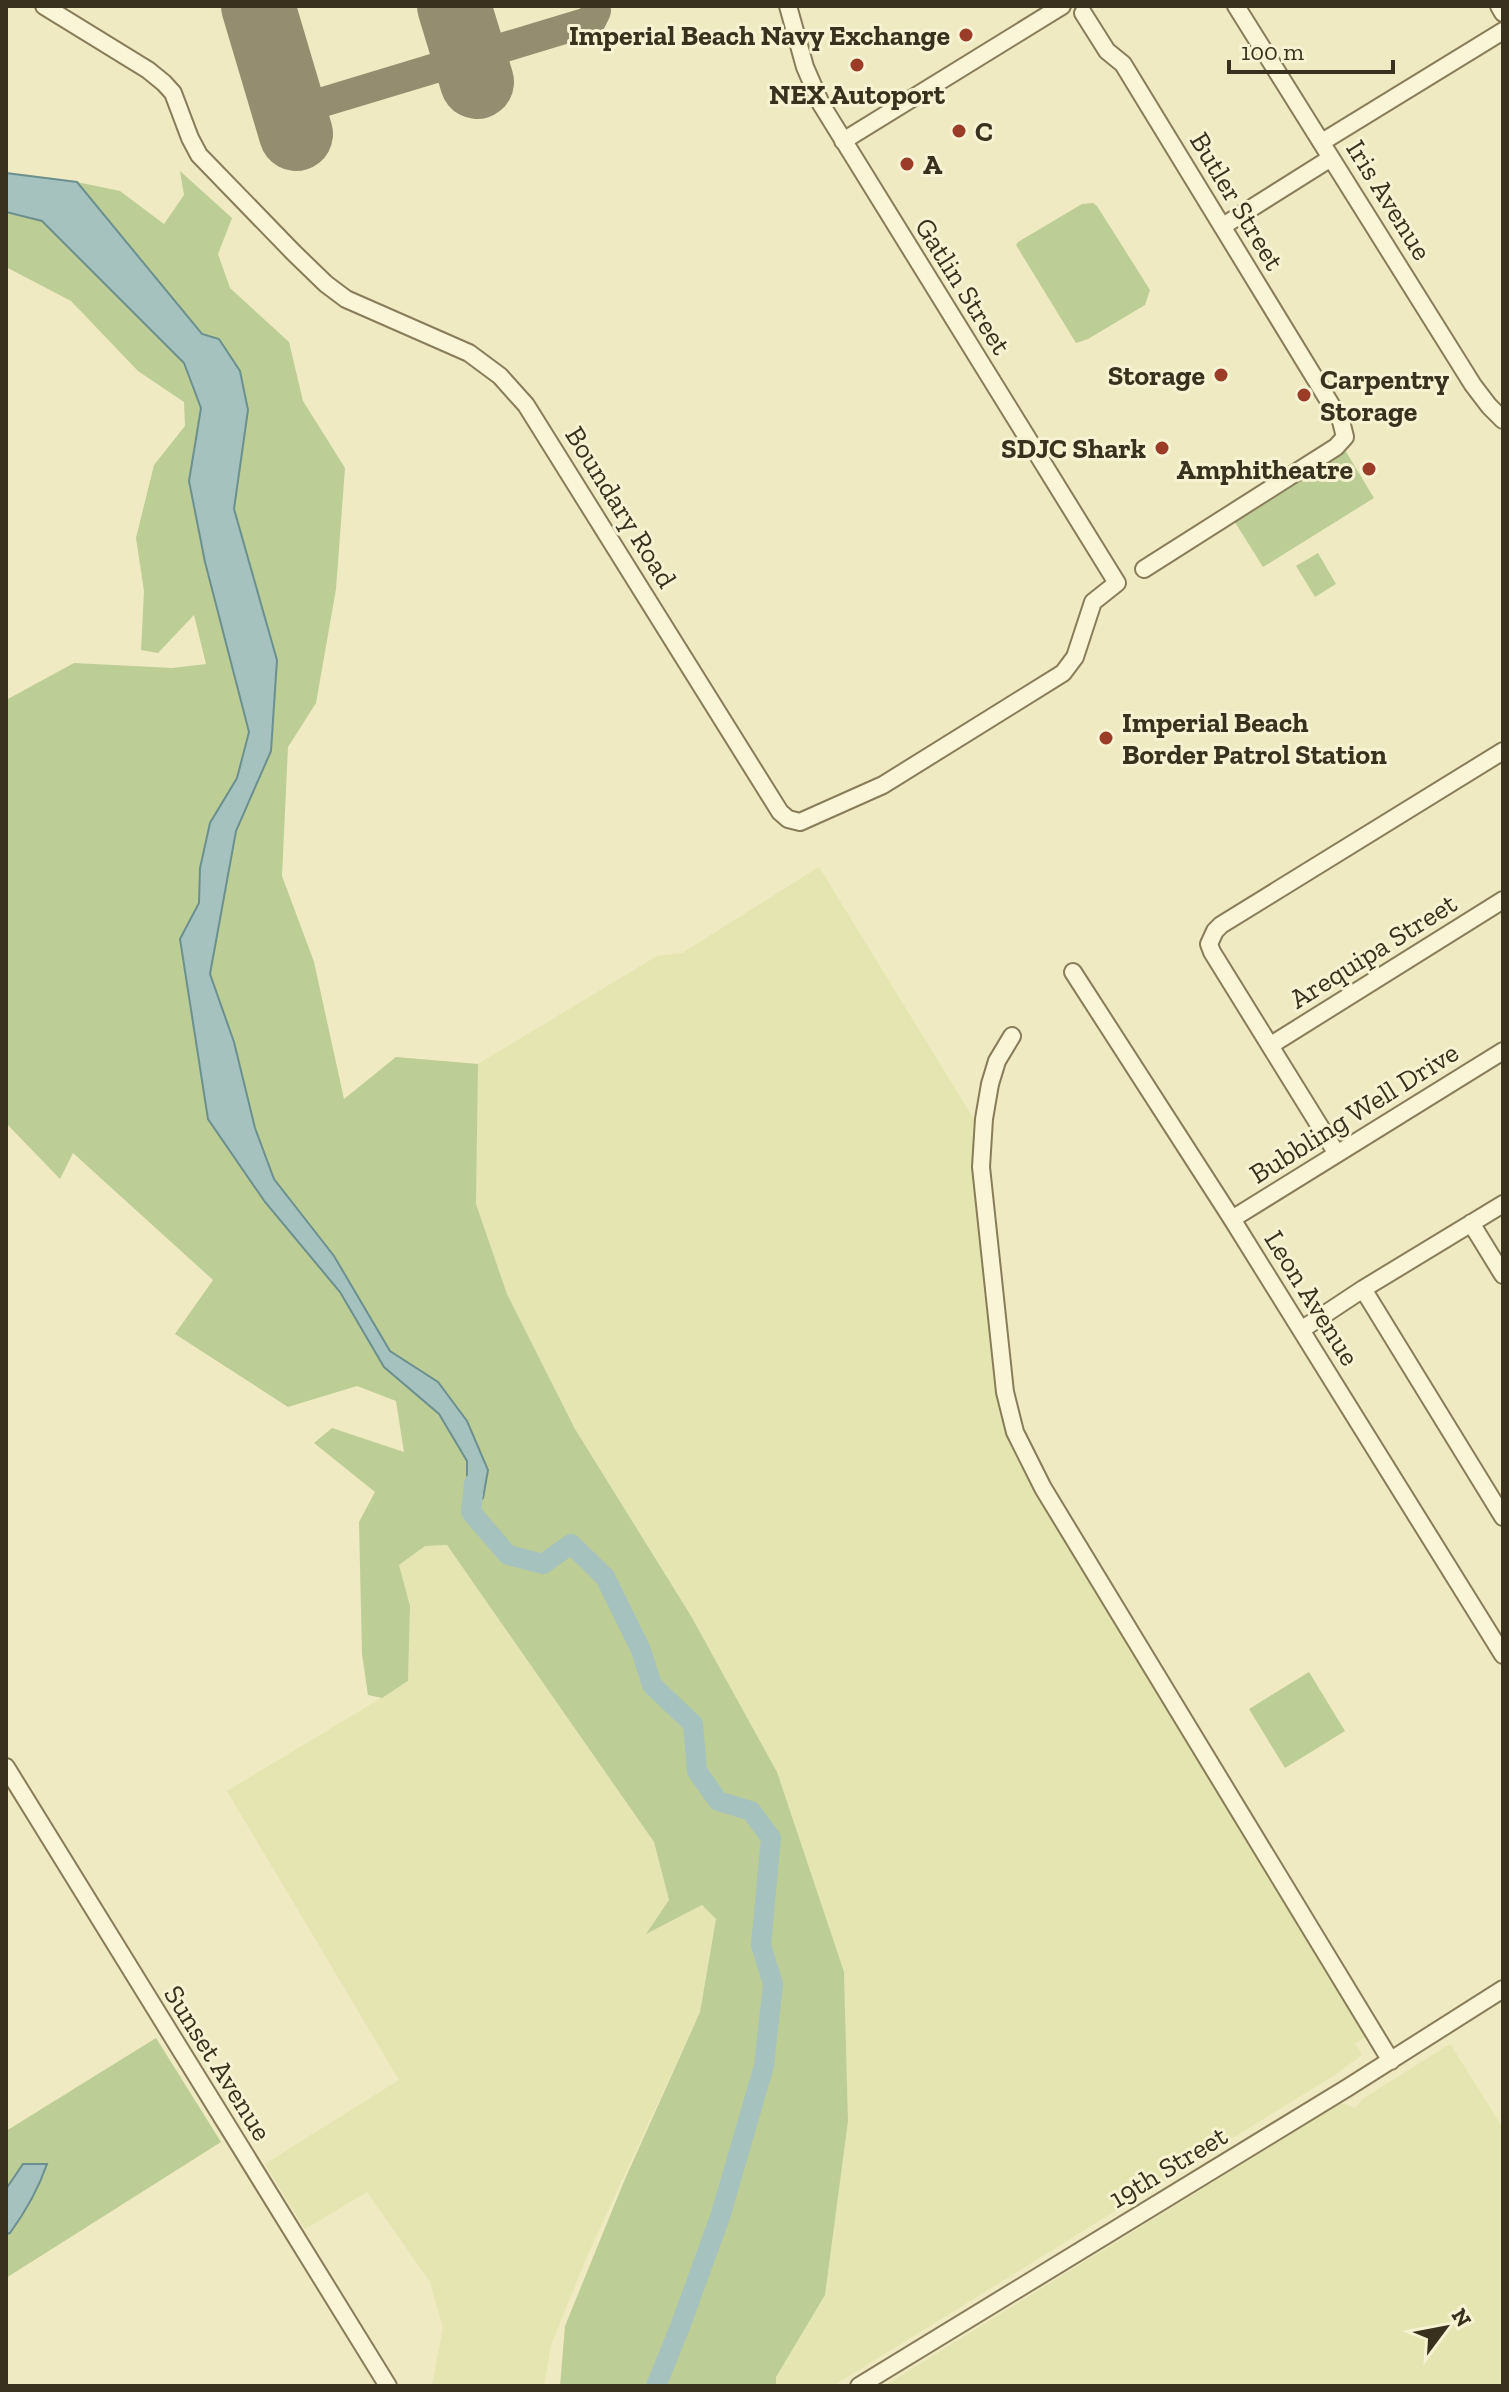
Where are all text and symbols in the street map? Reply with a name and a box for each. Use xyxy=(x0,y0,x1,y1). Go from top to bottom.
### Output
place label: Imperial Beach Navy Exchange xyxy=(569,19,950,52)
scale bar xyxy=(1229,24,1393,74)
marker: Imperial Beach Navy Exchange xyxy=(957,26,975,44)
text: 100 m xyxy=(1241,37,1304,66)
marker: NEX Autoport xyxy=(848,56,866,74)
place label: NEX Autoport xyxy=(769,78,946,111)
place label: C xyxy=(975,115,993,148)
marker: C xyxy=(950,122,968,140)
street label: Butler Street xyxy=(1183,126,1291,276)
street label: Iris Avenue xyxy=(1339,134,1439,266)
place label: A xyxy=(923,148,943,181)
marker: A xyxy=(898,155,916,173)
street label: Gatlin Street xyxy=(908,212,1018,361)
place label: Storage xyxy=(1108,359,1205,392)
place label: Carpentry Storage xyxy=(1320,363,1449,428)
marker: Storage xyxy=(1212,366,1230,384)
marker: Carpentry Storage xyxy=(1295,386,1313,404)
street label: Boundary Road xyxy=(558,420,684,594)
place label: SDJC Shark xyxy=(1001,432,1147,465)
marker: SDJC Shark xyxy=(1153,439,1171,457)
place label: Amphitheatre xyxy=(1176,453,1353,486)
marker: Amphitheatre xyxy=(1360,460,1378,478)
place label: Imperial Beach Border Patrol Station xyxy=(1122,706,1387,771)
marker: Imperial Beach Border Patrol Station xyxy=(1097,729,1115,747)
street label: Arequipa Street xyxy=(1283,886,1463,1016)
street label: Bubbling Well Drive xyxy=(1244,1035,1464,1191)
street label: Leon Avenue xyxy=(1257,1224,1367,1372)
street label: Sunset Avenue xyxy=(157,1979,279,2147)
street label: 19th Street xyxy=(1103,2119,1233,2215)
north arrow xyxy=(1405,2288,1485,2368)
text: N xyxy=(1446,2303,1478,2332)

